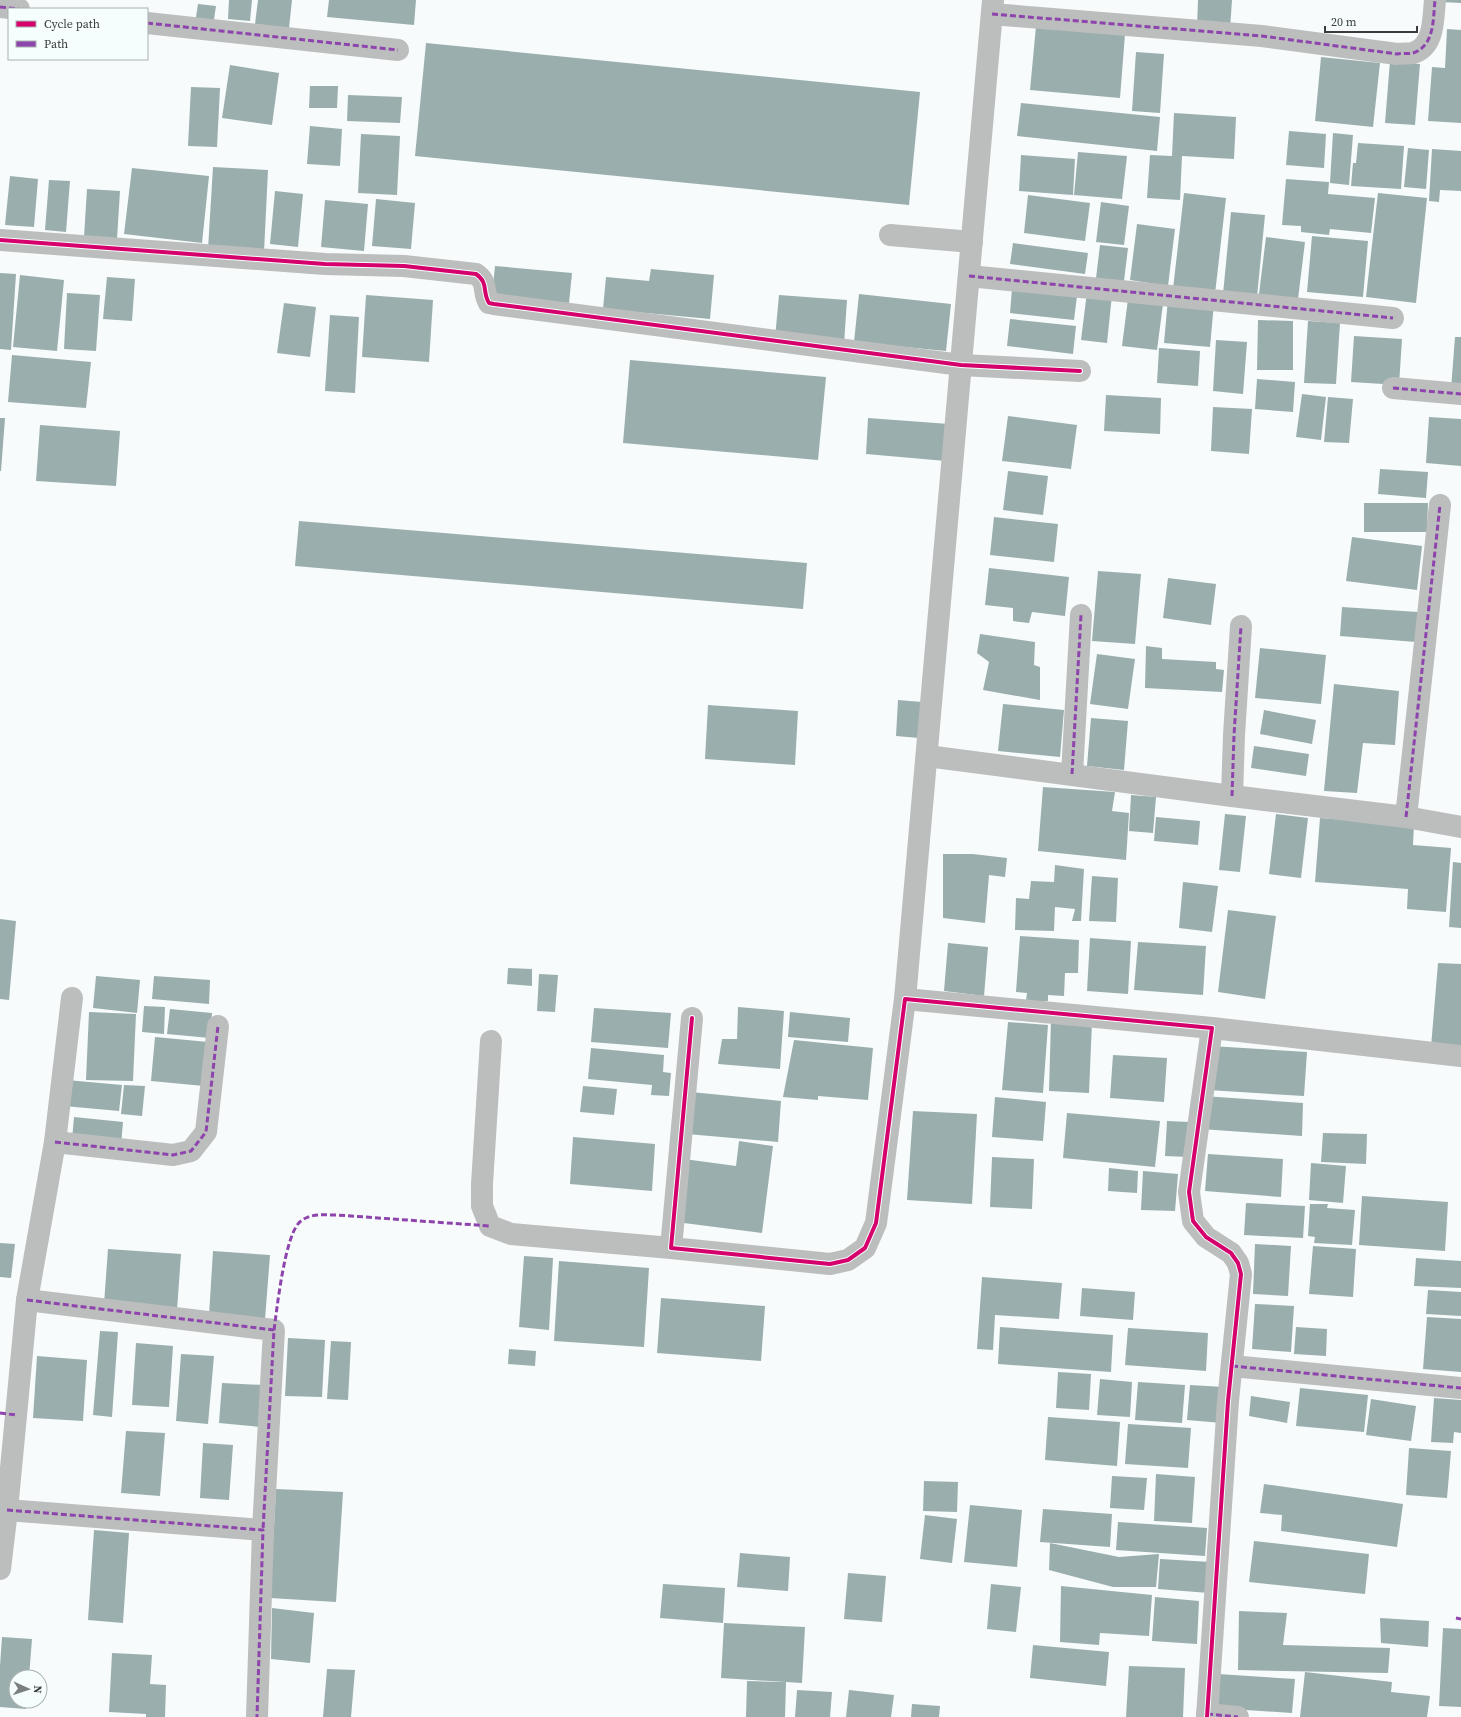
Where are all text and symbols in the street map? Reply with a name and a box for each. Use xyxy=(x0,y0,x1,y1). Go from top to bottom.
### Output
legend xyxy=(8,8,148,60)
scale bar xyxy=(1325,8,1417,34)
text: 20 m xyxy=(1331,14,1357,30)
text: Cycle path xyxy=(44,16,100,32)
text: Path xyxy=(44,36,68,52)
north arrow xyxy=(8,1669,48,1709)
text: N xyxy=(30,1685,45,1694)

